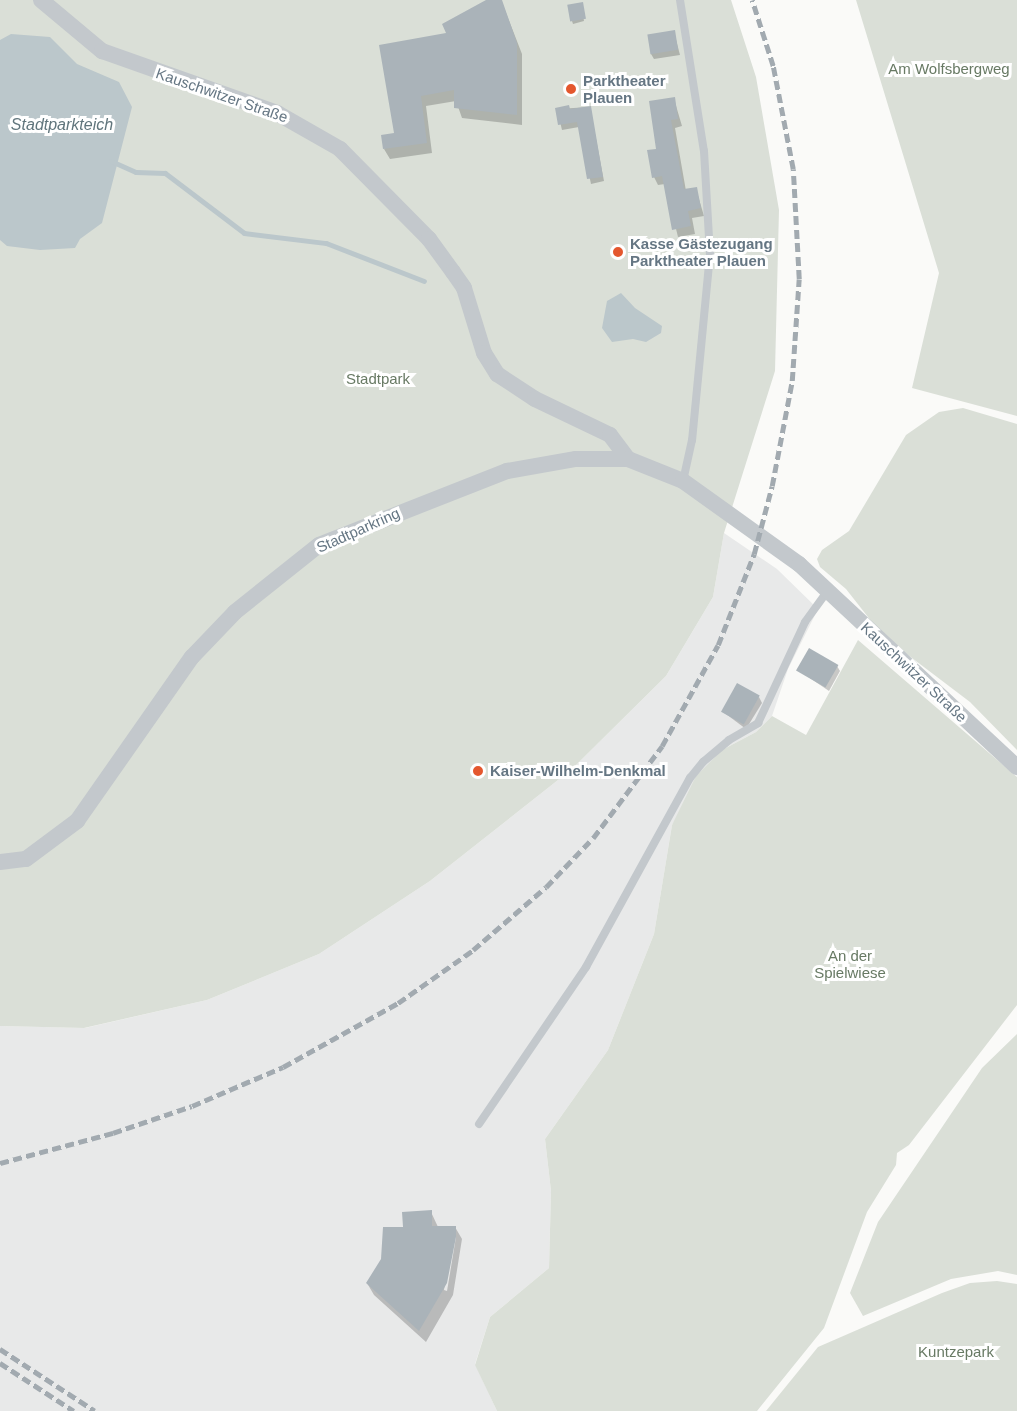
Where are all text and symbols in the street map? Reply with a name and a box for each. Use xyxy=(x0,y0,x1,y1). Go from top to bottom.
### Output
park label: Am Wolfsbergweg xyxy=(888,60,1010,78)
street label: Kauschwitzer Straße xyxy=(154,64,290,126)
place label: Parktheater Plauen xyxy=(583,71,666,106)
marker: Parktheater Plauen xyxy=(564,82,578,96)
water label: Stadtparkteich xyxy=(11,115,113,135)
place label: Kasse Gästezugang Parktheater Plauen xyxy=(630,234,773,269)
marker: Kasse Gästezugang Parktheater Plauen xyxy=(611,245,625,259)
park label: Stadtpark xyxy=(346,370,410,388)
street label: Stadtparkring xyxy=(314,504,402,556)
street label: Kauschwitzer Straße xyxy=(857,618,971,726)
place label: Kaiser-Wilhelm-Denkmal xyxy=(490,762,666,780)
marker: Kaiser-Wilhelm-Denkmal xyxy=(471,764,485,778)
park label: An der Spielwiese xyxy=(814,946,886,981)
park label: Kuntzepark xyxy=(918,1343,994,1361)

